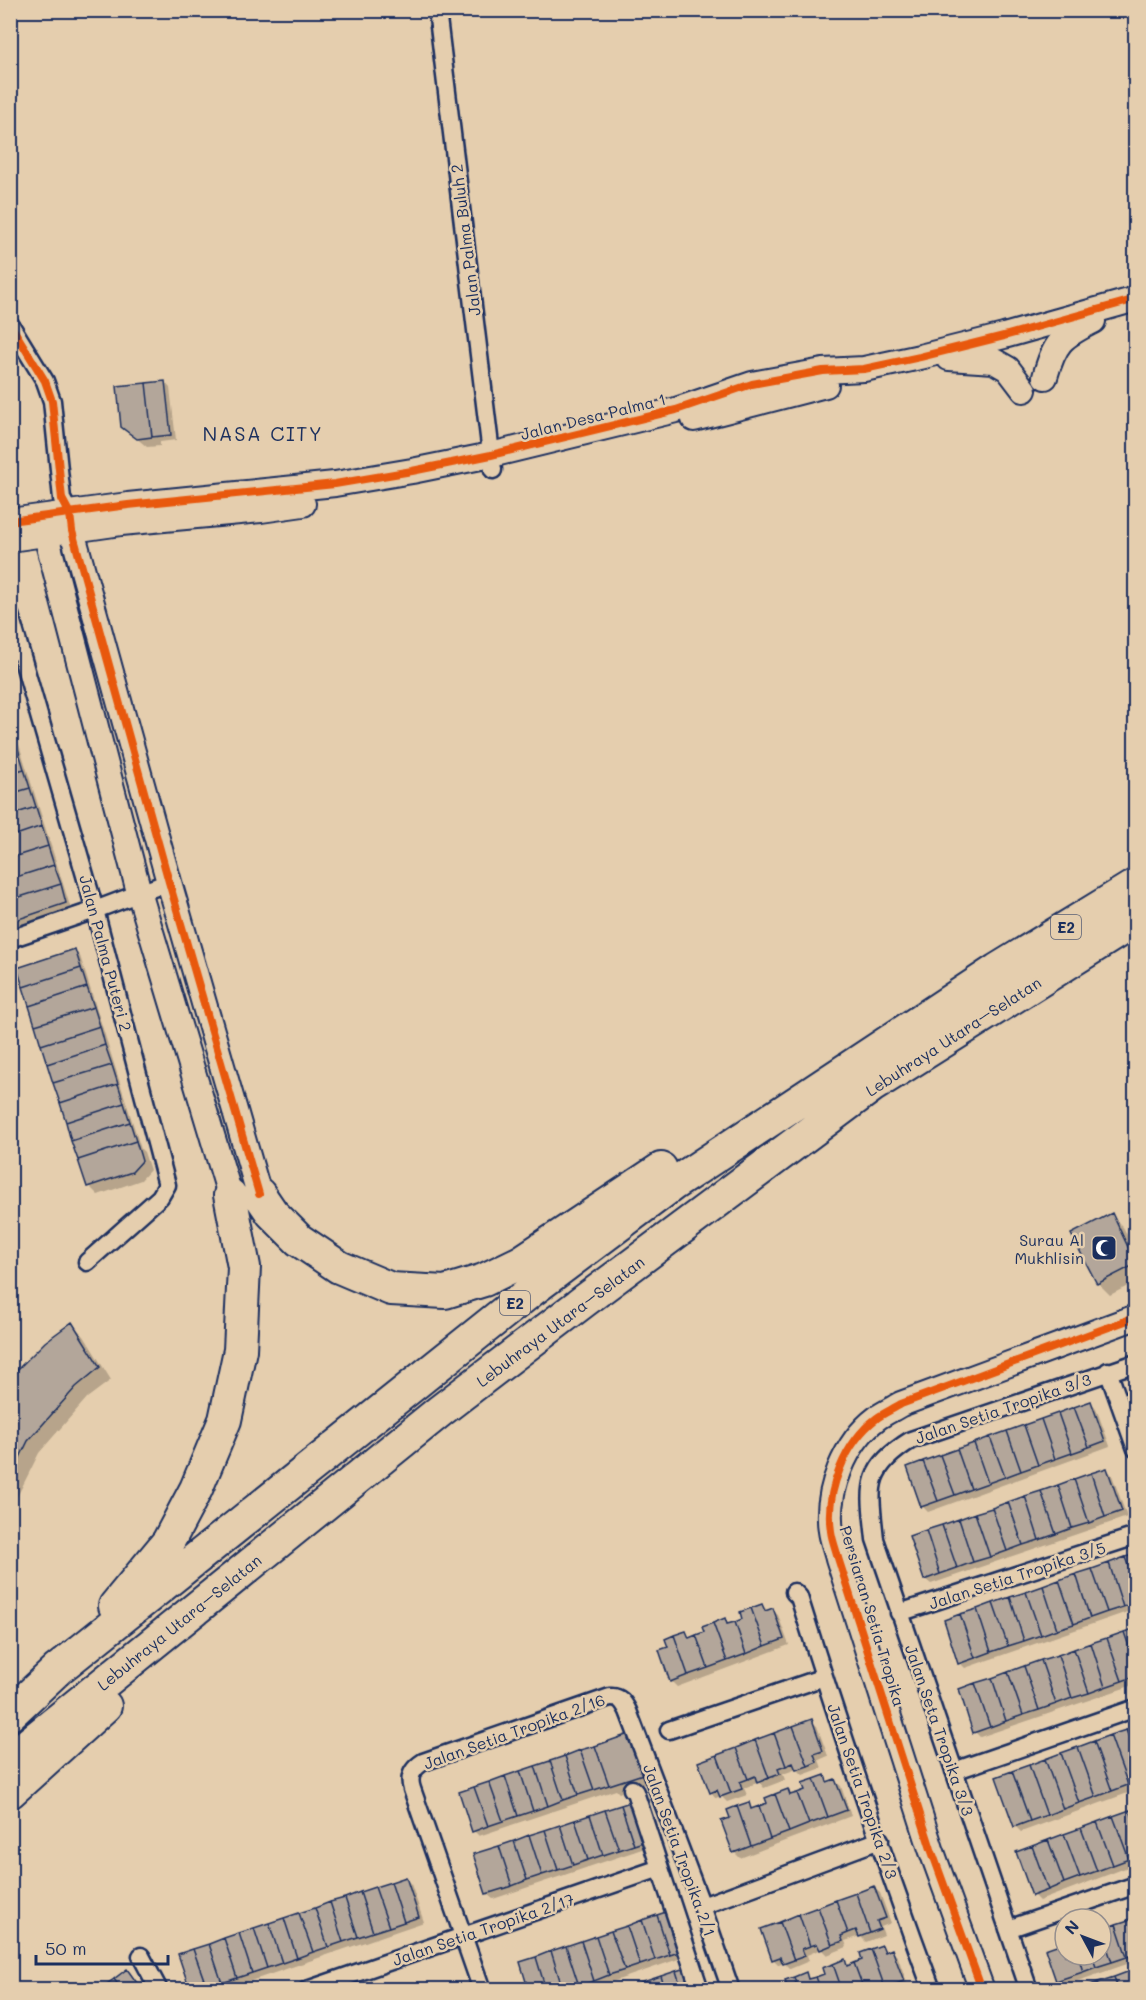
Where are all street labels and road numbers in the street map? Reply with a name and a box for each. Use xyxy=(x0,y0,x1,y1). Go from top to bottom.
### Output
street label: Jalan Palma Buluh 2 xyxy=(445,163,485,317)
street label: Jalan Desa Palma 1 xyxy=(518,388,668,444)
street label: Jalan Palma Puteri 2 xyxy=(75,873,137,1033)
road number: E2 xyxy=(1051,915,1081,939)
street label: Lebuhraya Utara–Selatan xyxy=(861,971,1045,1101)
street label: Lebuhraya Utara–Selatan xyxy=(472,1251,648,1391)
road number: E2 xyxy=(500,1291,530,1315)
street label: Jalan Setia Tropika 3/3 xyxy=(912,1368,1094,1448)
street label: Persiaran Setia Tropika xyxy=(835,1523,911,1709)
street label: Jalan Setia Tropika 3/5 xyxy=(926,1536,1108,1614)
street label: Lebuhraya Utara–Selatan xyxy=(93,1549,265,1695)
street label: Jalan Seta Tropika 3/3 xyxy=(901,1642,979,1818)
street label: Jalan Setia Tropika 2/16 xyxy=(420,1688,608,1774)
street label: Jalan Setia Tropika 2/3 xyxy=(823,1701,903,1881)
street label: Jalan Setia Tropika 2/1 xyxy=(639,1761,721,1939)
street label: Jalan Setia Tropika 2/17 xyxy=(389,1888,577,1970)

